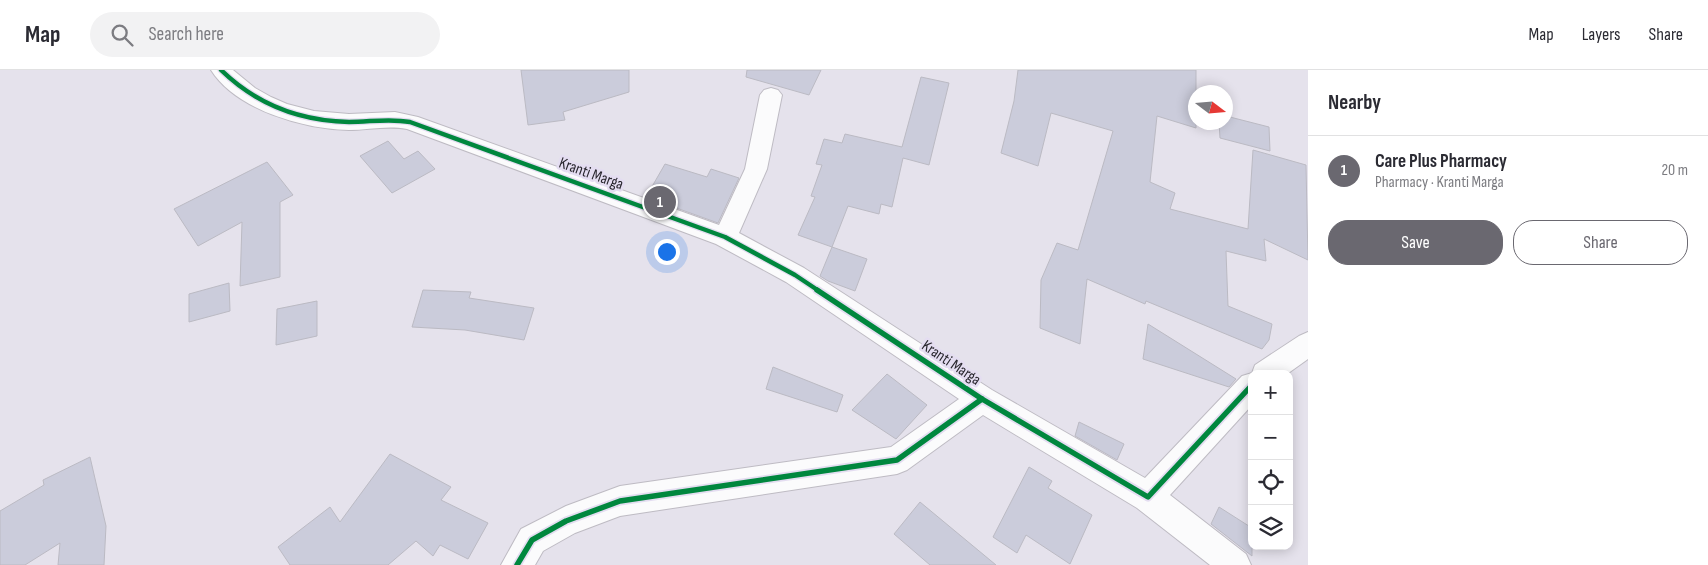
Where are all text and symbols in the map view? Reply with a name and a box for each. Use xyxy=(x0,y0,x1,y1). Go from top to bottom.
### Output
search box xyxy=(90,12,440,57)
text: Map xyxy=(25,20,60,49)
icon: search xyxy=(108,21,136,49)
text: Search here xyxy=(148,23,224,46)
text: Map xyxy=(1529,24,1554,45)
text: Layers xyxy=(1582,24,1621,45)
text: Share xyxy=(1649,24,1683,45)
north arrow xyxy=(1188,85,1233,130)
text: Nearby xyxy=(1328,90,1381,115)
text: Care Plus Pharmacy xyxy=(1375,150,1507,173)
street label: Kranti Marga xyxy=(556,154,626,194)
text: 1 xyxy=(1341,161,1347,180)
text: 20 m xyxy=(1661,161,1688,180)
text: Pharmacy · Kranti Marga xyxy=(1375,173,1504,192)
pin: 1 xyxy=(644,183,676,221)
button: Save xyxy=(1328,220,1503,265)
button: Share xyxy=(1513,220,1688,265)
your location xyxy=(654,239,680,265)
street label: Kranti Marga xyxy=(918,336,984,390)
map controls xyxy=(1248,370,1293,550)
button: + xyxy=(1248,370,1293,415)
button: − xyxy=(1248,415,1293,460)
button: locate xyxy=(1248,460,1293,505)
button: layers xyxy=(1248,505,1293,550)

